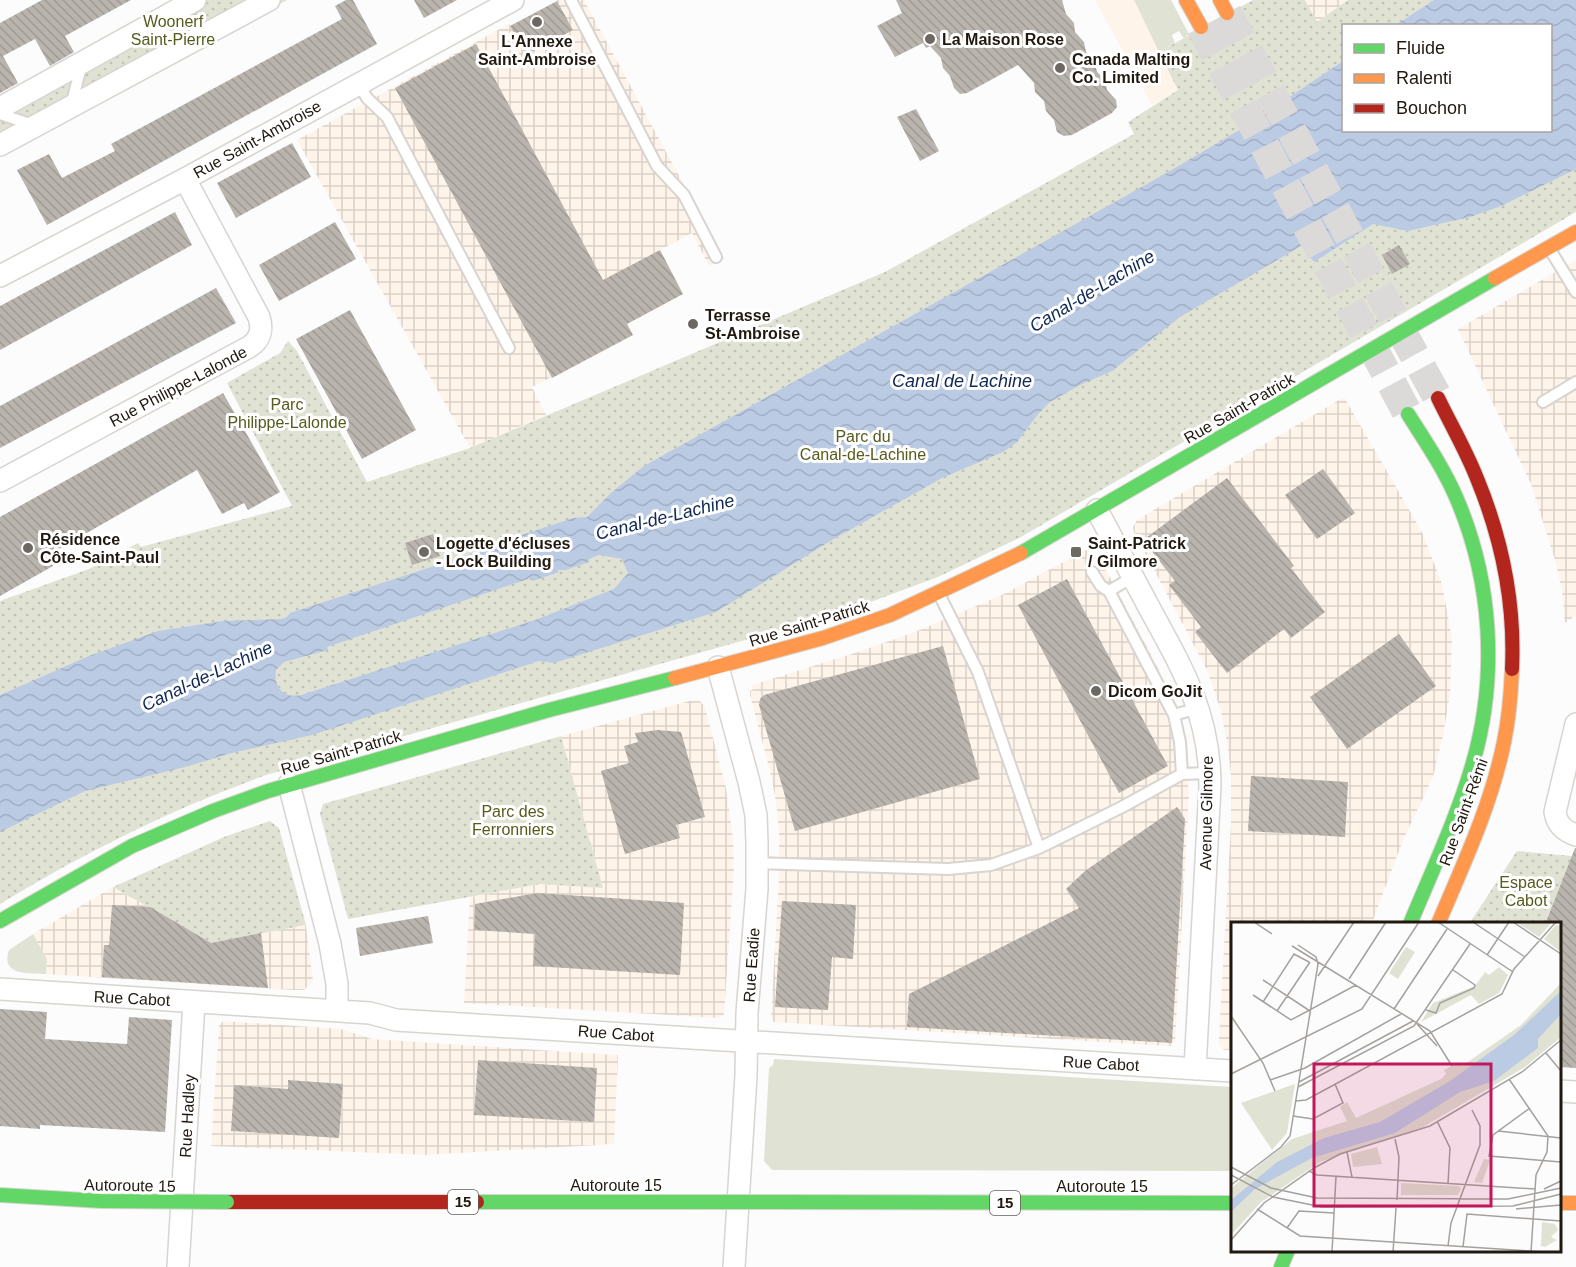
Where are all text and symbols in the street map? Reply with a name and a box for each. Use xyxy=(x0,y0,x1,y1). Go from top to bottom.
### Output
park label: Woonerf Saint-Pierre xyxy=(131,13,215,48)
marker: L'Annexe Saint-Ambroise xyxy=(530,15,544,29)
legend xyxy=(1342,24,1552,132)
place label: La Maison Rose xyxy=(942,31,1064,48)
marker: La Maison Rose xyxy=(923,32,937,46)
place label: L'Annexe Saint-Ambroise xyxy=(478,33,596,68)
text: Fluide xyxy=(1396,38,1445,58)
place label: Canada Malting Co. Limited xyxy=(1072,51,1190,86)
marker: Canada Malting Co. Limited xyxy=(1053,61,1067,75)
text: Ralenti xyxy=(1396,68,1452,88)
street label: Rue Saint-Ambroise xyxy=(191,97,324,182)
text: Bouchon xyxy=(1396,98,1467,118)
water label: Canal-de-Lachine xyxy=(1026,246,1158,336)
place label: Terrasse St-Ambroise xyxy=(705,307,800,342)
marker: Terrasse St-Ambroise xyxy=(686,317,700,331)
street label: Rue Philippe-Lalonde xyxy=(107,343,250,430)
street label: Rue Saint-Patrick xyxy=(1181,369,1298,447)
water label: Canal de Lachine xyxy=(892,371,1032,391)
park label: Parc Philippe-Lalonde xyxy=(227,396,347,431)
park label: Parc du Canal-de-Lachine xyxy=(800,428,926,463)
water label: Canal-de-Lachine xyxy=(594,490,736,544)
place label: Résidence Côte-Saint-Paul xyxy=(40,531,159,566)
place label: Logette d'écluses - Lock Building xyxy=(436,535,571,570)
place label: Saint-Patrick / Gilmore xyxy=(1088,535,1186,570)
marker: Résidence Côte-Saint-Paul xyxy=(21,541,35,555)
marker: Logette d'écluses - Lock Building xyxy=(417,545,431,559)
marker: Saint-Patrick / Gilmore xyxy=(1069,545,1083,559)
street label: Rue Saint-Patrick xyxy=(747,597,872,650)
water label: Canal-de-Lachine xyxy=(138,637,276,715)
place label: Dicom GoJit xyxy=(1108,683,1203,700)
marker: Dicom GoJit xyxy=(1089,684,1103,698)
street label: Rue Saint-Patrick xyxy=(279,727,404,778)
street label: Avenue Gilmore xyxy=(1197,756,1216,870)
street label: Rue Saint-Rémi xyxy=(1436,756,1491,868)
park label: Parc des Ferronniers xyxy=(472,803,554,838)
park label: Espace Cabot xyxy=(1499,874,1553,909)
inset map xyxy=(1231,922,1561,1252)
street label: Rue Eadie xyxy=(740,927,763,1003)
street label: Rue Cabot xyxy=(93,988,171,1009)
street label: Rue Cabot xyxy=(577,1022,655,1045)
street label: Rue Cabot xyxy=(1062,1053,1140,1074)
street label: Rue Hadley xyxy=(177,1074,198,1158)
street label: Autoroute 15 xyxy=(84,1176,176,1195)
street label: Autoroute 15 xyxy=(570,1177,662,1194)
street label: Autoroute 15 xyxy=(1056,1178,1148,1195)
road number: 15 xyxy=(448,1190,478,1214)
road number: 15 xyxy=(990,1191,1020,1215)

